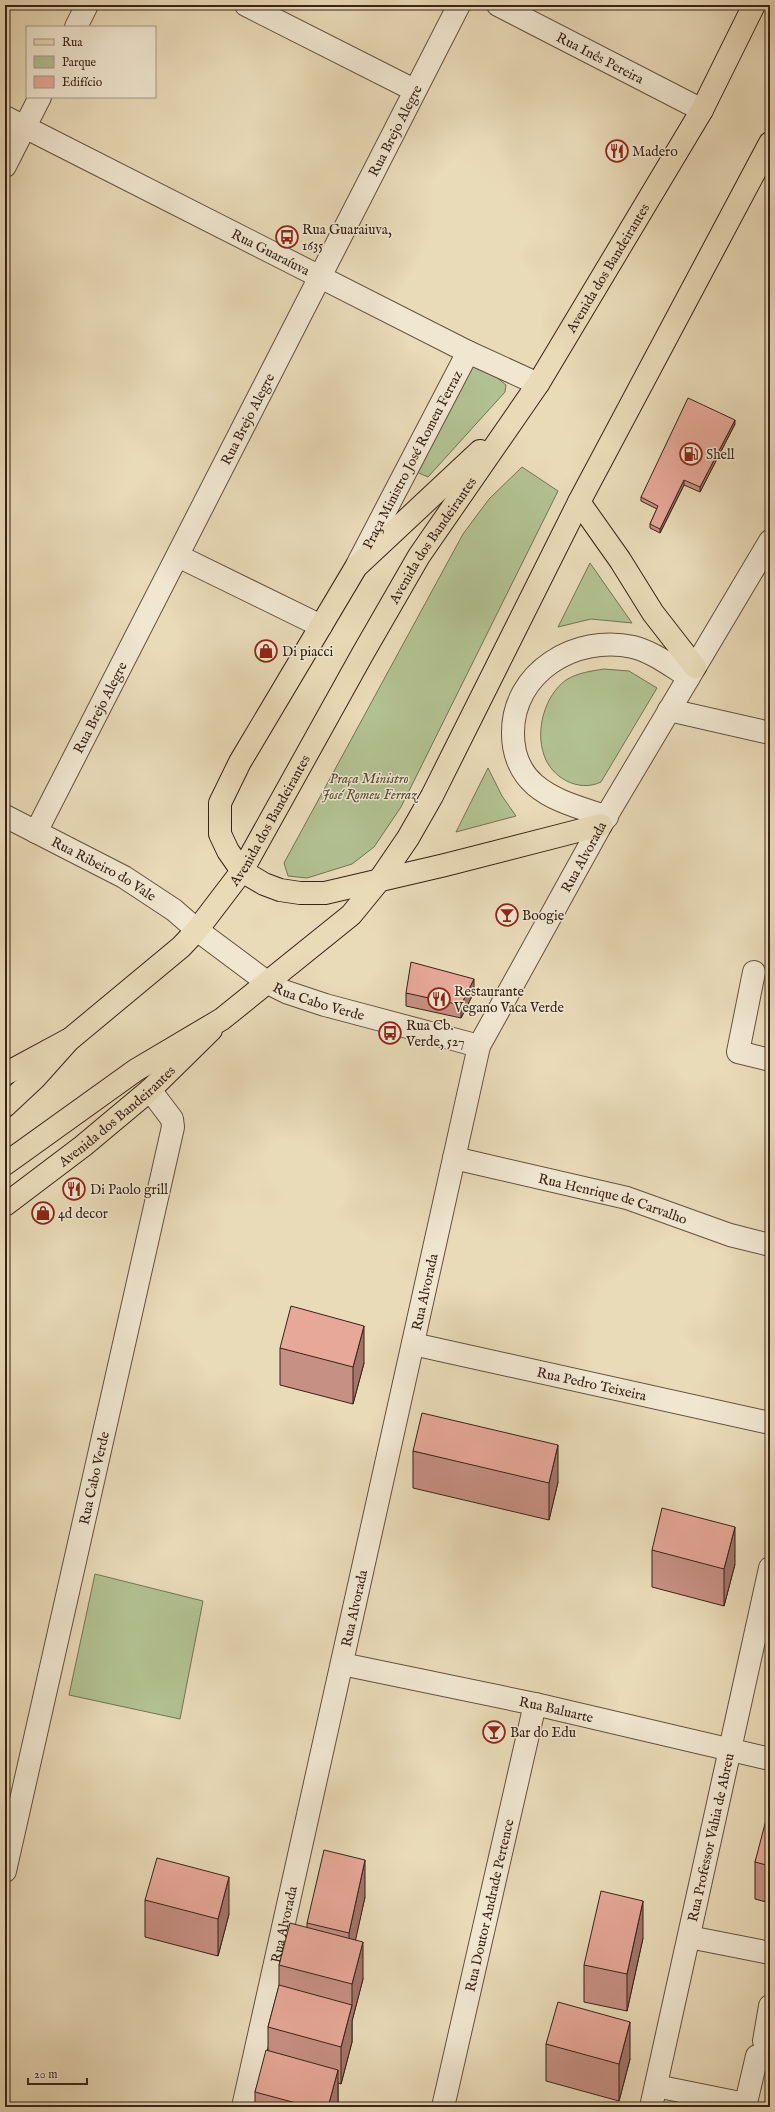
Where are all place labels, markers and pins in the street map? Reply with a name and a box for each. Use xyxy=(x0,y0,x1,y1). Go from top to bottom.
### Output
restaurant icon: Madero xyxy=(604,138,630,164)
place label: Madero xyxy=(632,143,678,161)
place label: Rua Guaraiuva, 1635 xyxy=(302,221,392,255)
bus stop icon: Rua Guaraiuva, 1635 xyxy=(274,224,300,250)
fuel station icon: Shell xyxy=(678,441,704,467)
place label: Shell xyxy=(706,446,735,464)
shop icon: Di piacci xyxy=(253,638,279,664)
place label: Di piacci xyxy=(282,643,333,661)
bar icon: Boogie xyxy=(494,902,520,928)
place label: Boogie xyxy=(522,907,565,925)
place label: Restaurante Vegano Vaca Verde xyxy=(453,983,564,1017)
restaurant icon: Restaurante Vegano Vaca Verde xyxy=(426,986,452,1012)
place label: Rua Cb. Verde, 527 xyxy=(405,1017,465,1051)
bus stop icon: Rua Cb. Verde, 527 xyxy=(377,1020,403,1046)
restaurant icon: Di Paolo grill xyxy=(61,1176,87,1202)
place label: Di Paolo grill xyxy=(90,1181,168,1199)
shop icon: 4d decor xyxy=(30,1200,56,1226)
place label: 4d decor xyxy=(58,1205,108,1223)
bar icon: Bar do Edu xyxy=(481,1719,507,1745)
place label: Bar do Edu xyxy=(510,1724,576,1742)

